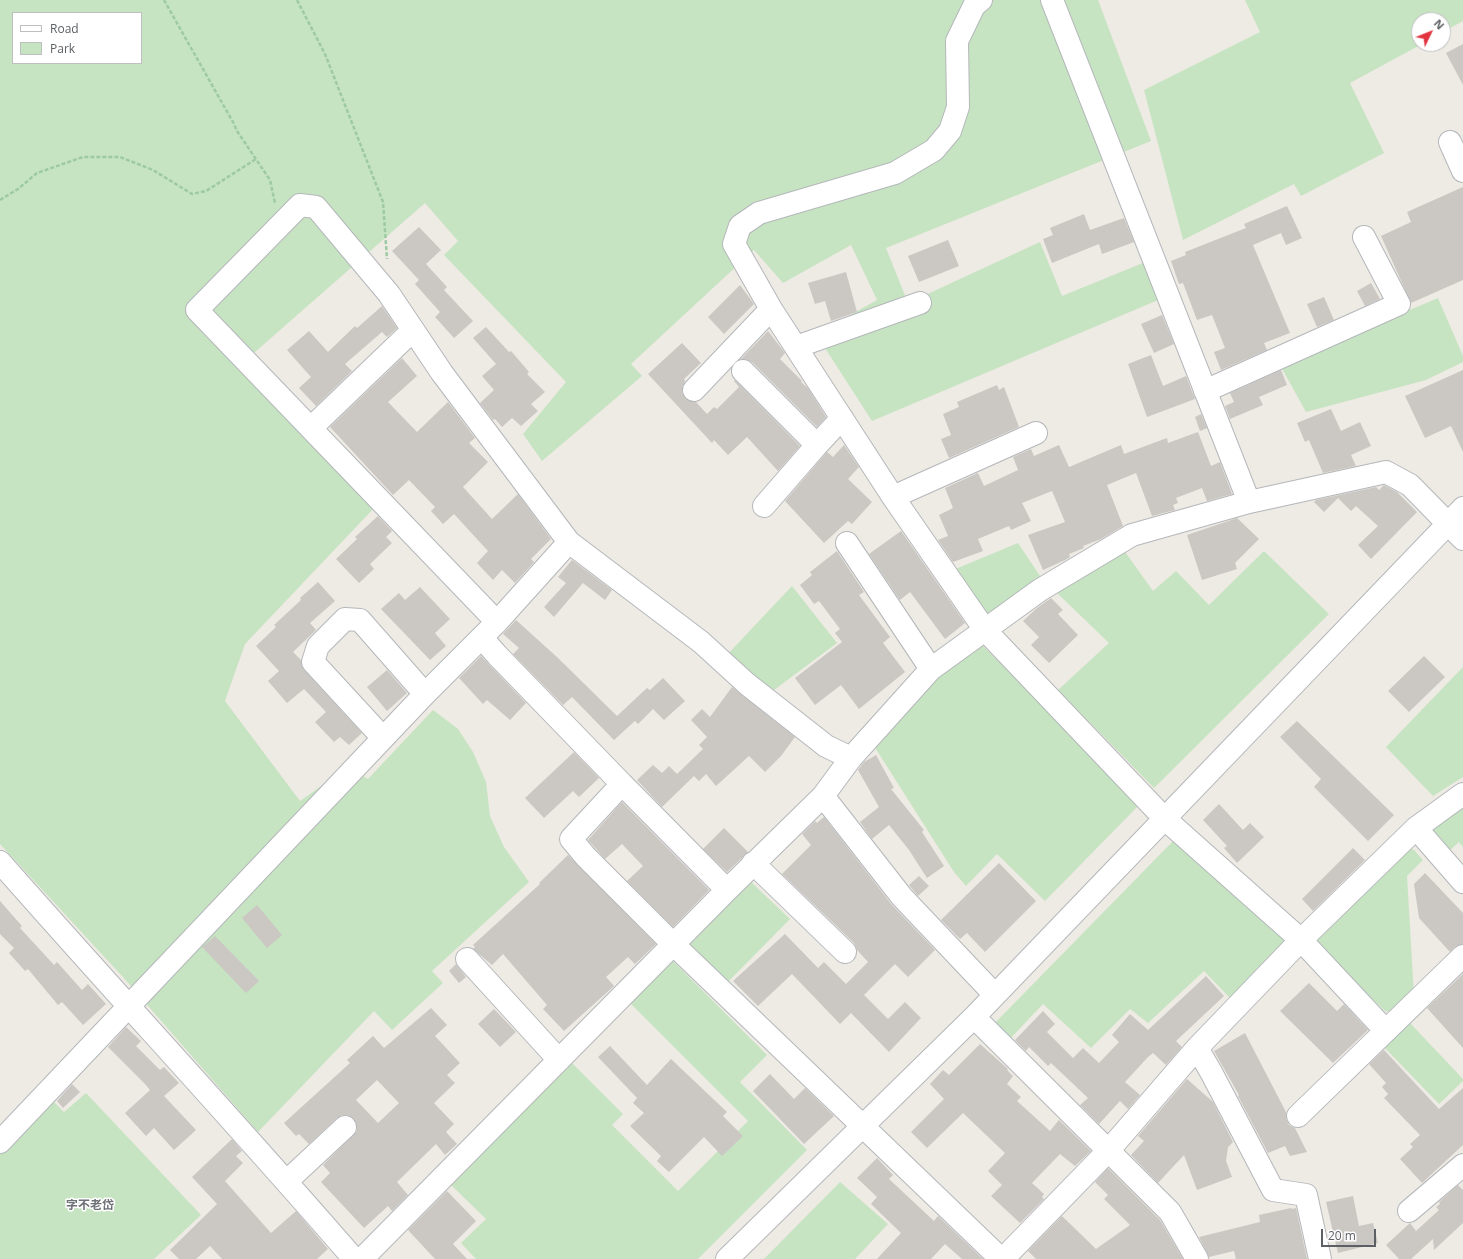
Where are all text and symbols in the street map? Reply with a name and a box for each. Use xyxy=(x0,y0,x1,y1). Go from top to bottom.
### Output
legend xyxy=(12,12,142,64)
north arrow xyxy=(1411,12,1451,52)
text: N xyxy=(1431,16,1448,33)
text: Road xyxy=(50,20,79,37)
text: Park xyxy=(50,40,75,57)
district label: 字不老岱 xyxy=(66,1199,114,1213)
scale bar xyxy=(1323,1221,1378,1247)
text: 20 m xyxy=(1328,1227,1356,1244)

